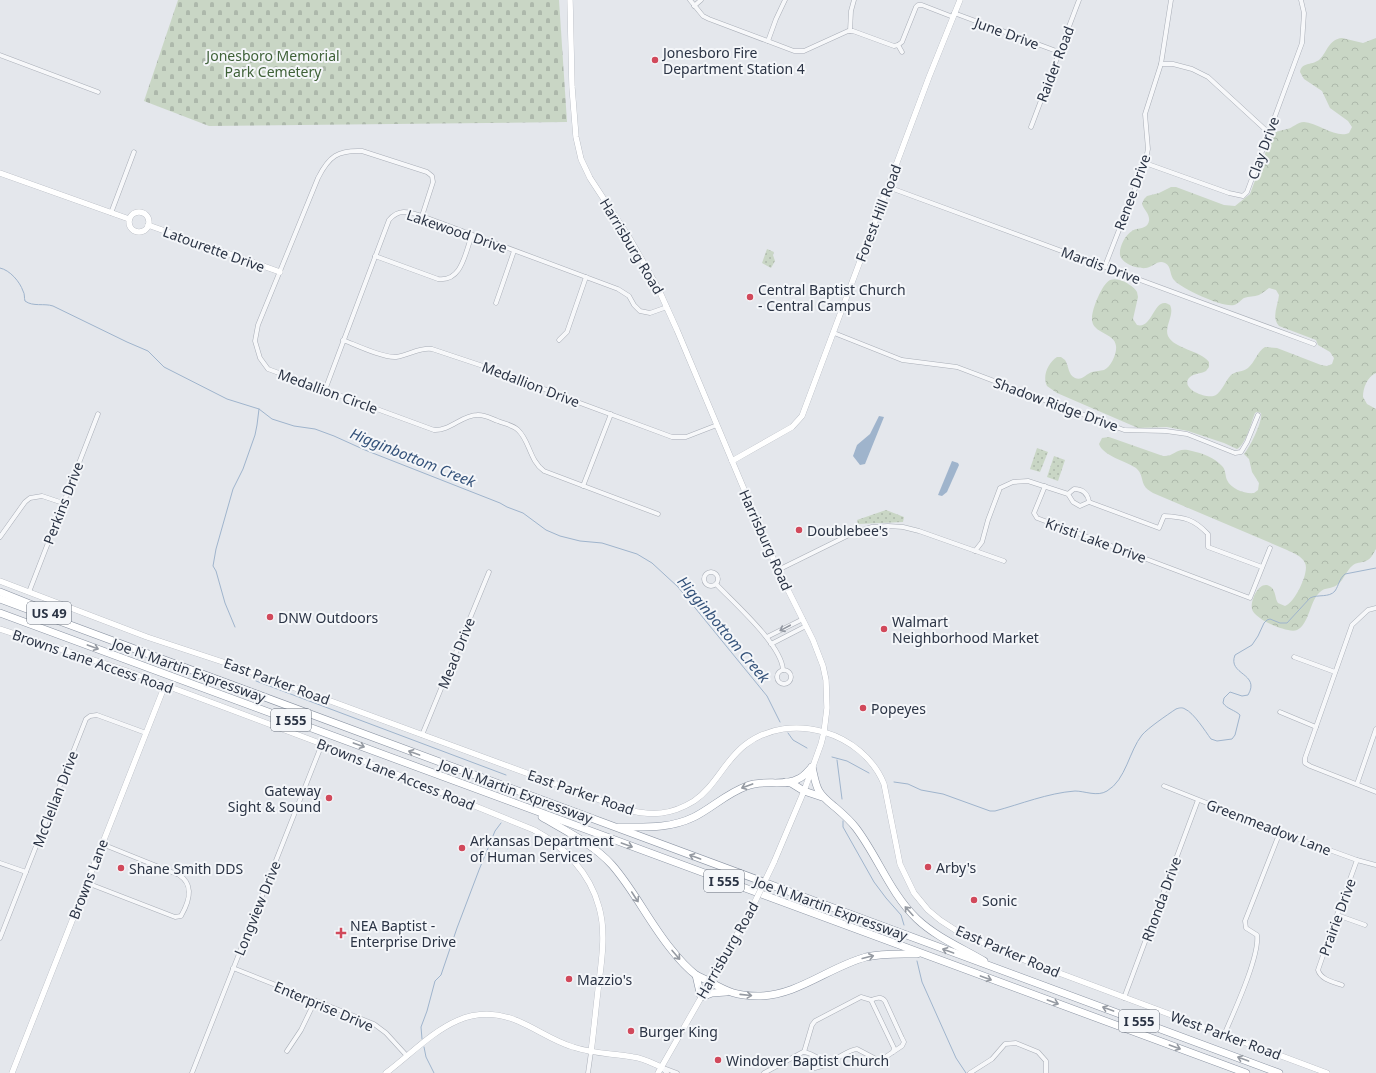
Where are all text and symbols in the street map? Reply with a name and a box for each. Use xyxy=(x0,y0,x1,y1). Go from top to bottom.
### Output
street label: June Drive xyxy=(970,12,1042,53)
street label: Raider Road xyxy=(1032,23,1078,105)
place label: Jonesboro Fire Department Station 4 xyxy=(661,43,805,78)
park label: Jonesboro Memorial Park Cemetery xyxy=(204,46,340,81)
marker: Jonesboro Fire Department Station 4 xyxy=(650,55,660,65)
street label: Clay Drive xyxy=(1243,114,1283,182)
street label: Renee Drive xyxy=(1110,151,1155,233)
street label: Forest Hill Road xyxy=(851,162,905,264)
street label: Harrisburg Road xyxy=(596,194,668,298)
street label: Lakewood Drive xyxy=(404,205,510,257)
street label: Latourette Drive xyxy=(160,222,268,276)
street label: Mardis Drive xyxy=(1059,242,1143,288)
place label: Central Baptist Church - Central Campus xyxy=(758,280,906,315)
marker: Central Baptist Church - Central Campus xyxy=(745,292,755,302)
street label: Medallion Drive xyxy=(479,357,583,411)
street label: Medallion Circle xyxy=(275,364,381,418)
street label: Shadow Ridge Drive xyxy=(991,373,1121,435)
water label: Higginbottom Creek xyxy=(347,423,479,491)
street label: Perkins Drive xyxy=(39,459,87,547)
street label: Harrisburg Road xyxy=(735,486,797,594)
street label: Kristi Lake Drive xyxy=(1043,513,1149,567)
place label: Doublebee's xyxy=(807,521,888,540)
marker: Doublebee's xyxy=(794,525,804,535)
water label: Higginbottom Creek xyxy=(673,571,775,687)
road number: US 49 xyxy=(27,602,71,624)
place label: DNW Outdoors xyxy=(278,608,378,627)
marker: DNW Outdoors xyxy=(265,612,275,622)
place label: Walmart Neighborhood Market xyxy=(892,612,1039,647)
street label: Mead Drive xyxy=(433,614,479,691)
street label: Browns Lane Access Road xyxy=(10,624,176,698)
marker: Walmart Neighborhood Market xyxy=(879,624,889,634)
one-way arrow xyxy=(779,625,791,632)
street label: Joe N Martin Expressway xyxy=(108,633,269,707)
one-way arrow xyxy=(87,643,99,651)
street label: East Parker Road xyxy=(221,653,333,709)
place label: Popeyes xyxy=(871,699,926,718)
marker: Popeyes xyxy=(858,703,868,713)
road number: I 555 xyxy=(271,709,311,731)
street label: Browns Lane Access Road xyxy=(314,734,478,814)
one-way arrow xyxy=(353,742,365,750)
street label: McClellan Drive xyxy=(28,748,82,850)
one-way arrow xyxy=(409,749,421,757)
street label: Joe N Martin Expressway xyxy=(435,754,596,828)
street label: East Parker Road xyxy=(525,765,637,819)
place label: Gateway Sight & Sound xyxy=(228,781,322,816)
one-way arrow xyxy=(741,783,754,790)
marker: Gateway Sight & Sound xyxy=(324,793,334,803)
street label: Greenmeadow Lane xyxy=(1204,794,1334,860)
place label: Arkansas Department of Human Services xyxy=(470,831,614,866)
street label: Browns Lane xyxy=(64,836,112,922)
one-way arrow xyxy=(621,842,633,850)
marker: Arkansas Department of Human Services xyxy=(457,843,467,853)
one-way arrow xyxy=(689,853,701,861)
street label: Rhonda Drive xyxy=(1137,854,1185,944)
street label: Longview Drive xyxy=(229,858,285,958)
place label: Arby's xyxy=(936,858,976,877)
place label: Shane Smith DDS xyxy=(129,859,244,878)
marker: Arby's xyxy=(923,862,933,872)
marker: Shane Smith DDS xyxy=(116,863,126,873)
road number: I 555 xyxy=(704,870,744,892)
street label: Joe N Martin Expressway xyxy=(750,871,911,945)
street label: Prairie Drive xyxy=(1314,876,1360,958)
one-way arrow xyxy=(631,891,639,903)
place label: Sonic xyxy=(982,891,1017,910)
marker: Sonic xyxy=(969,895,979,905)
street label: Harrisburg Road xyxy=(692,898,762,1002)
one-way arrow xyxy=(905,906,914,916)
place label: NEA Baptist - Enterprise Drive xyxy=(350,916,456,951)
street label: East Parker Road xyxy=(953,920,1063,982)
marker: NEA Baptist - Enterprise Drive xyxy=(335,927,347,939)
one-way arrow xyxy=(943,947,955,955)
one-way arrow xyxy=(671,950,681,960)
one-way arrow xyxy=(861,953,874,961)
place label: Mazzio's xyxy=(577,970,632,989)
marker: Mazzio's xyxy=(564,974,574,984)
one-way arrow xyxy=(980,974,992,982)
street label: Enterprise Drive xyxy=(271,977,377,1035)
one-way arrow xyxy=(739,992,752,999)
one-way arrow xyxy=(1047,999,1059,1007)
one-way arrow xyxy=(1102,1005,1114,1013)
street label: West Parker Road xyxy=(1168,1006,1284,1064)
road number: I 555 xyxy=(1119,1010,1159,1032)
place label: Burger King xyxy=(639,1022,718,1041)
marker: Burger King xyxy=(626,1026,636,1036)
one-way arrow xyxy=(1169,1044,1182,1051)
place label: Windover Baptist Church xyxy=(726,1051,889,1070)
marker: Windover Baptist Church xyxy=(713,1055,723,1065)
one-way arrow xyxy=(1237,1055,1249,1063)

